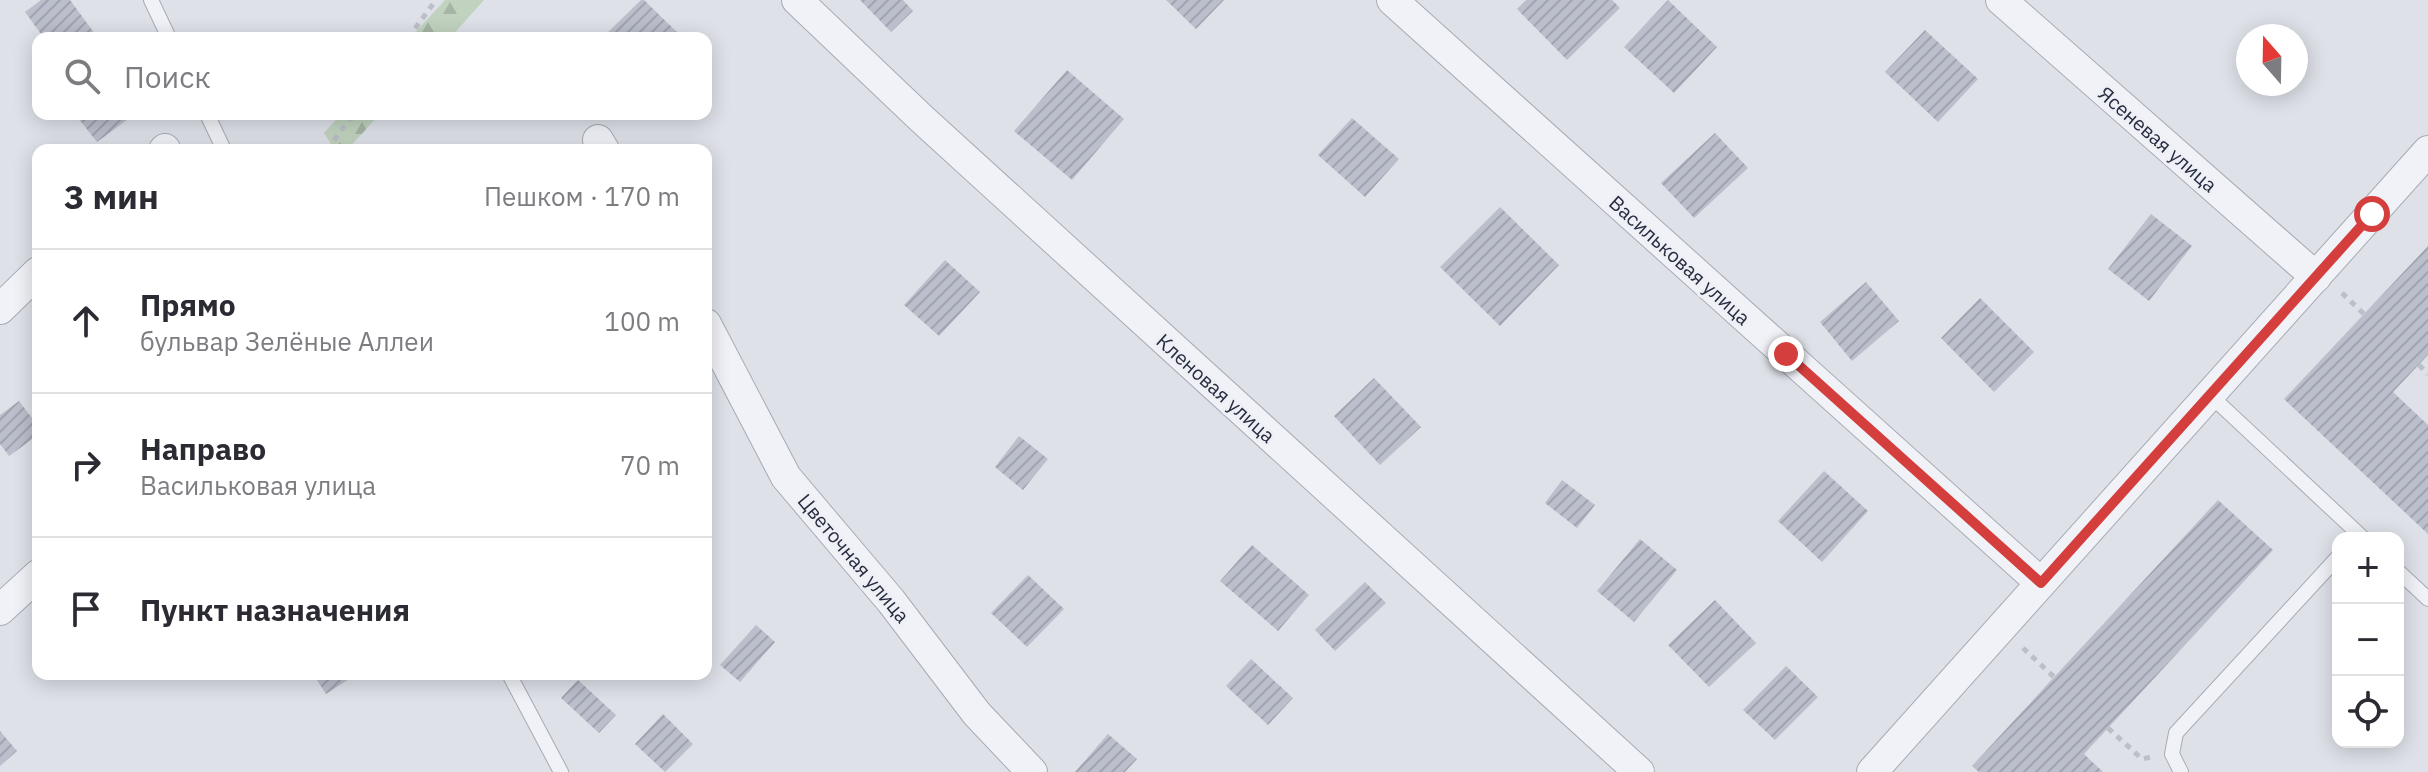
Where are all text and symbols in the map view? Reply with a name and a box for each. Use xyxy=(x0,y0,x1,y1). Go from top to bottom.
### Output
north arrow xyxy=(2236,24,2308,96)
search box xyxy=(32,32,712,120)
icon: search xyxy=(60,54,104,98)
text: Поиск xyxy=(124,57,211,96)
street label: Ясеневая улица xyxy=(2093,80,2223,198)
text: 3 мин xyxy=(64,174,159,218)
text: Пешком · 170 m xyxy=(484,179,680,213)
street label: Васильковая улица xyxy=(1603,189,1757,331)
route start xyxy=(2354,196,2390,232)
text: Прямо xyxy=(140,285,236,324)
icon: ahead xyxy=(64,299,108,343)
text: 100 m xyxy=(604,304,680,338)
text: бульвар Зелёные Аллеи xyxy=(140,324,434,358)
street label: Кленовая улица xyxy=(1151,327,1281,449)
route end xyxy=(1768,336,1804,372)
text: Направо xyxy=(140,429,266,468)
icon: right xyxy=(64,443,108,487)
text: 70 m xyxy=(620,448,680,482)
text: Васильковая улица xyxy=(140,468,376,502)
street label: Цветочная улица xyxy=(792,488,916,629)
map controls xyxy=(2332,532,2404,748)
button: + xyxy=(2332,532,2404,604)
icon: arrive xyxy=(64,587,108,631)
text: Пункт назначения xyxy=(140,590,410,629)
button: − xyxy=(2332,604,2404,676)
button: locate xyxy=(2332,676,2404,748)

